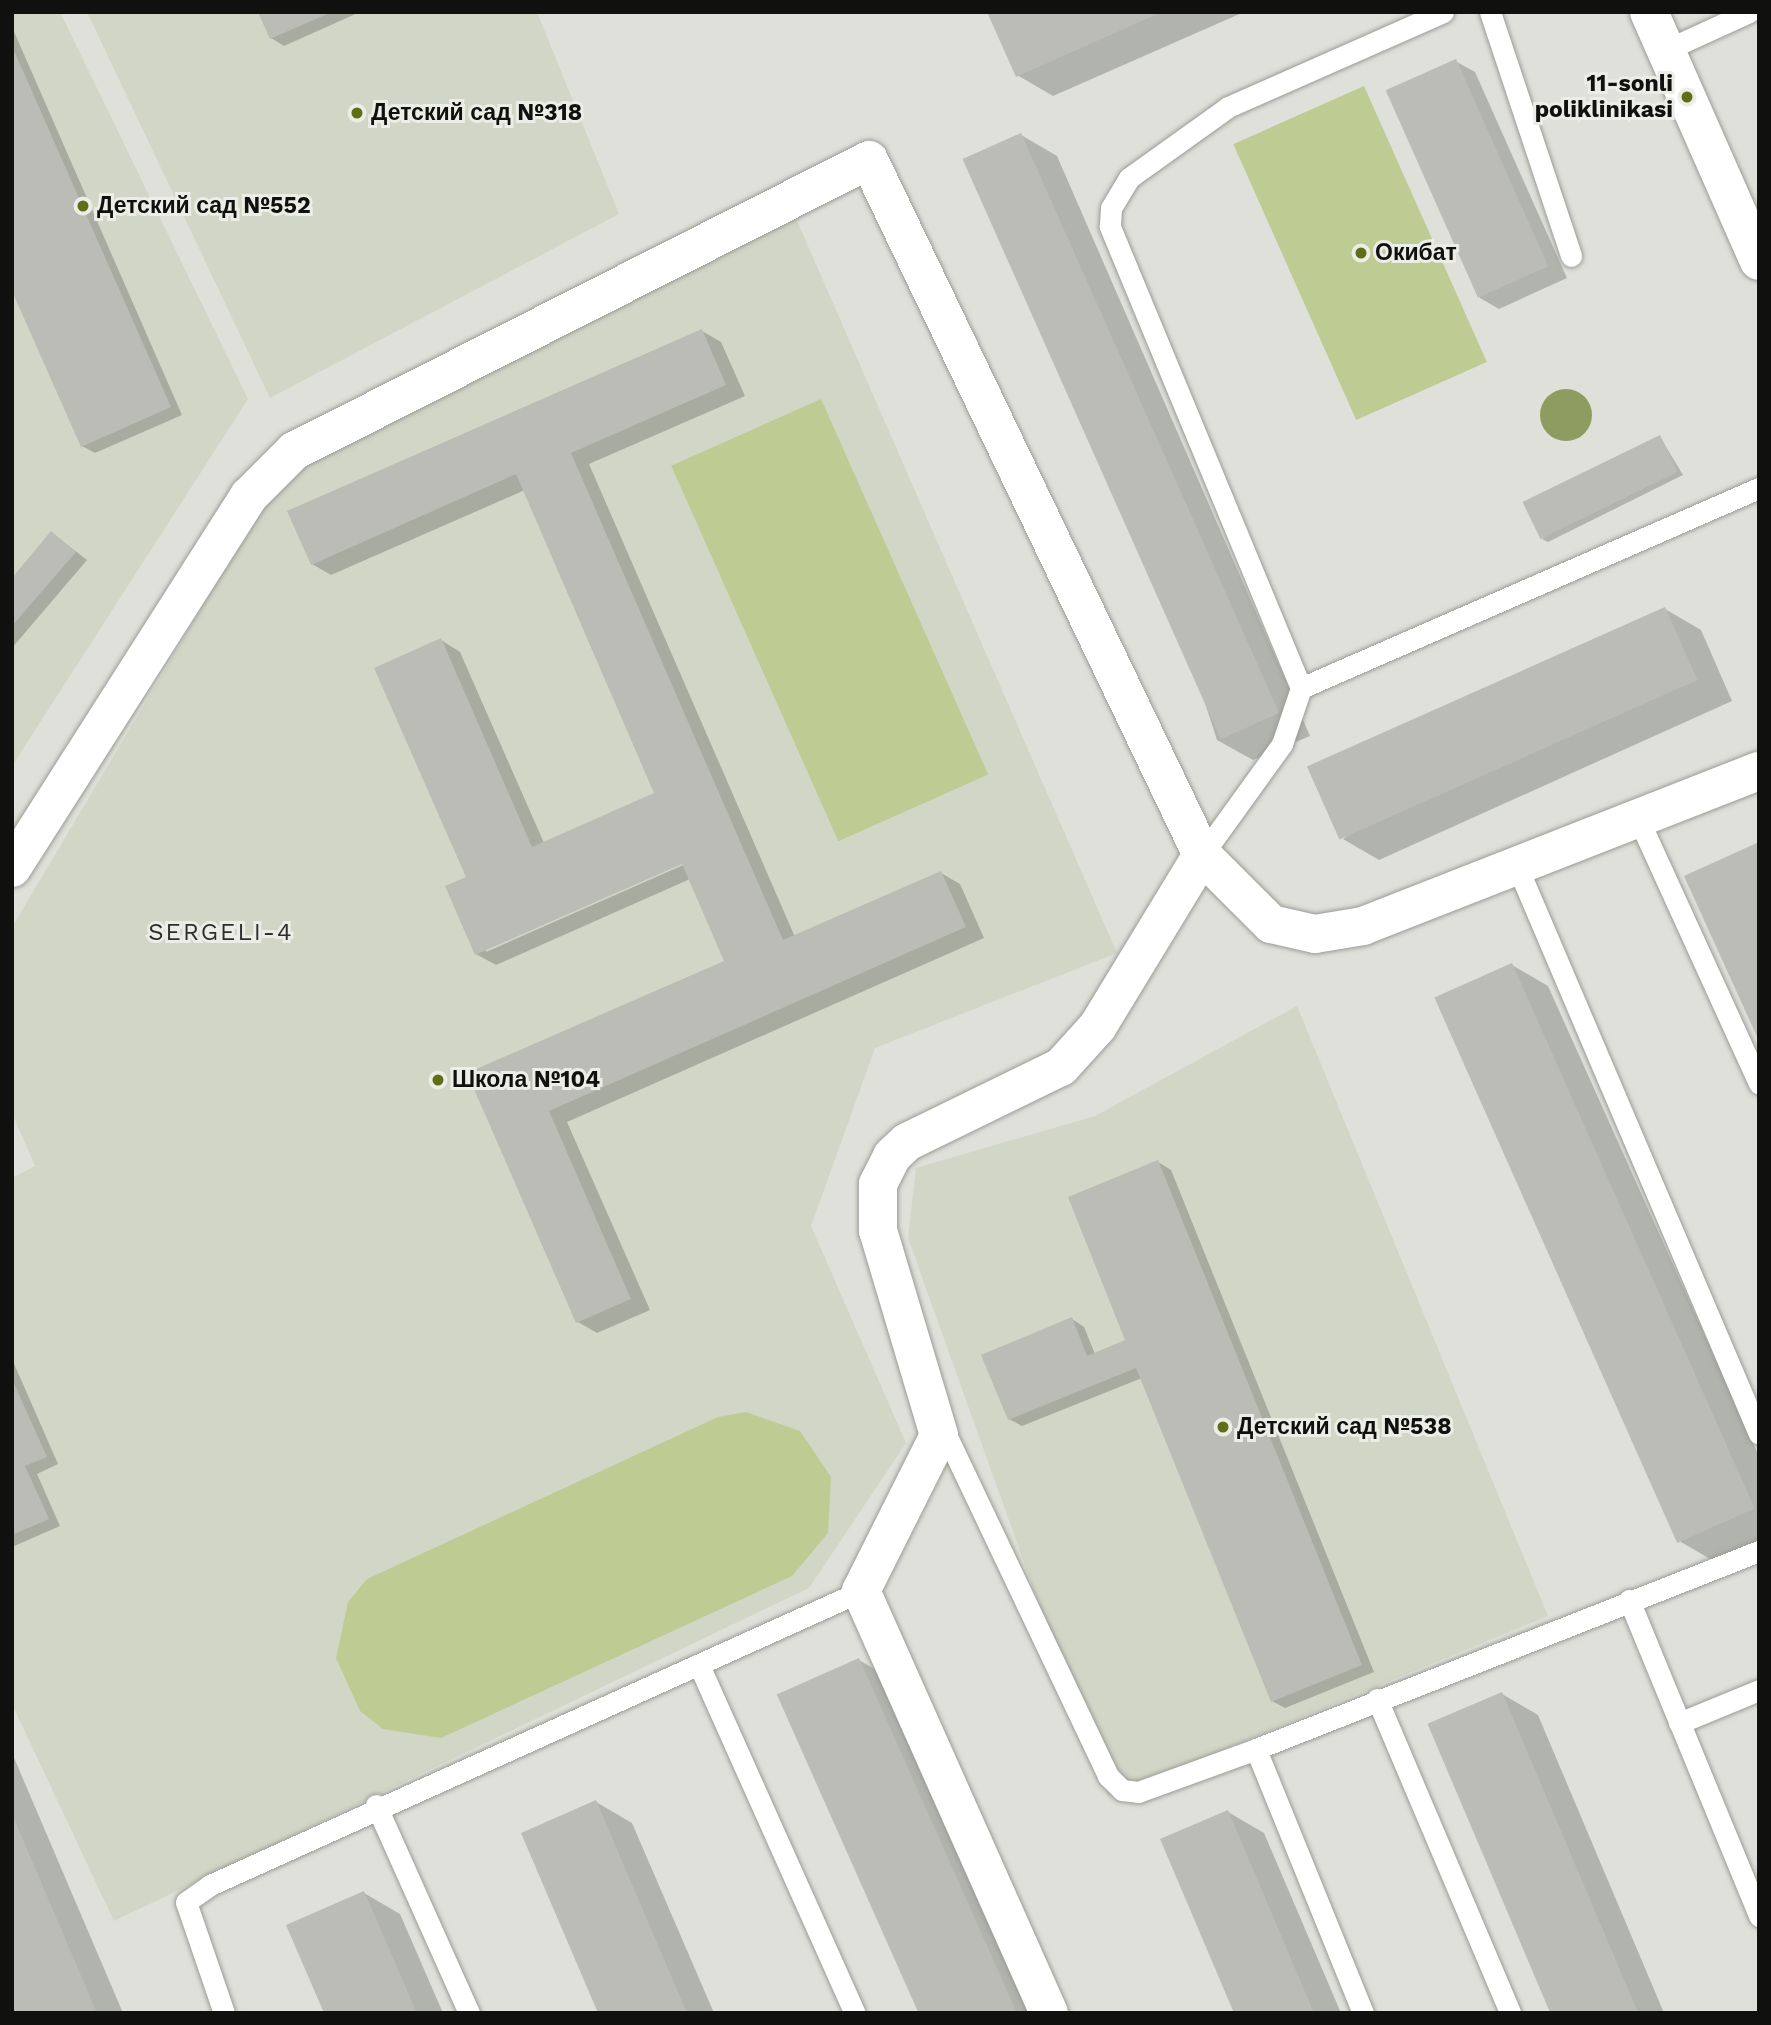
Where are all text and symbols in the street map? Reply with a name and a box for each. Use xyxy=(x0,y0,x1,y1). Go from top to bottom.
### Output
place label: 11-sonli poliklinikasi xyxy=(1535,70,1673,124)
marker: 11-sonli poliklinikasi xyxy=(1679,89,1695,105)
place label: Детский сад №318 xyxy=(371,99,582,127)
marker: Детский сад №318 xyxy=(349,105,365,121)
place label: Детский сад №552 xyxy=(97,192,311,220)
marker: Детский сад №552 xyxy=(75,198,91,214)
place label: Окибат xyxy=(1375,239,1457,267)
marker: Окибат xyxy=(1353,245,1369,261)
district label: SERGELI-4 xyxy=(149,919,293,947)
place label: Школа №104 xyxy=(452,1066,600,1094)
marker: Школа №104 xyxy=(430,1072,446,1088)
place label: Детский сад №538 xyxy=(1237,1413,1452,1441)
marker: Детский сад №538 xyxy=(1215,1419,1231,1435)

